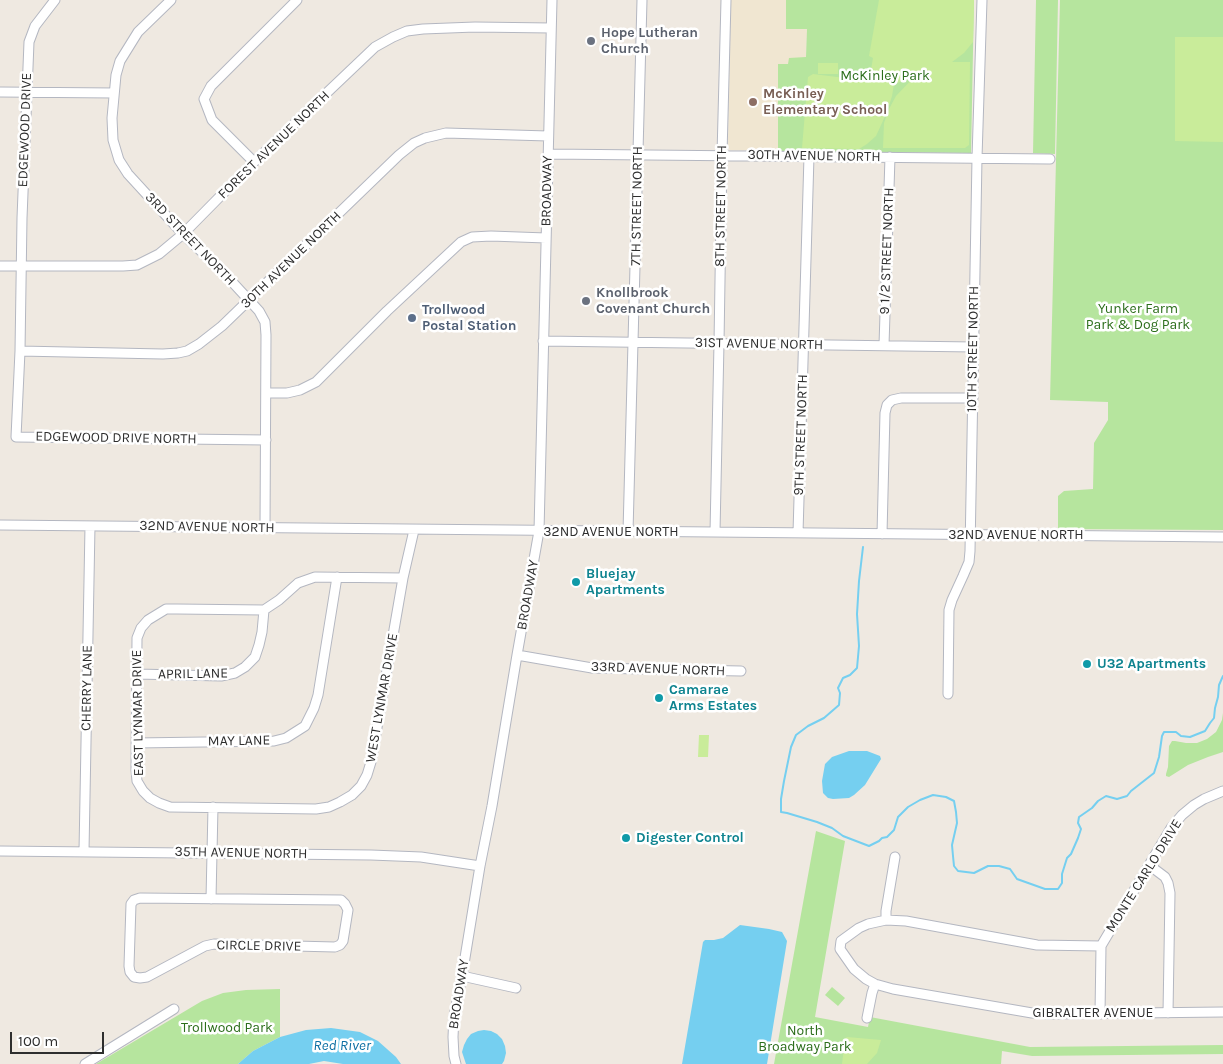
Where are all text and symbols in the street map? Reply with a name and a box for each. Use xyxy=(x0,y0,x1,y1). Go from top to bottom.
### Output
place label: Hope Lutheran Church xyxy=(601,25,698,58)
marker: Hope Lutheran Church xyxy=(585,35,597,47)
park label: McKinley Park xyxy=(840,68,930,84)
street label: EDGEWOOD DRIVE xyxy=(15,72,35,188)
place label: McKinley Elementary School xyxy=(763,86,887,118)
street label: FOREST AVENUE NORTH xyxy=(215,87,333,203)
marker: McKinley Elementary School xyxy=(747,96,759,108)
street label: 8TH STREET NORTH xyxy=(712,145,730,267)
street label: 7TH STREET NORTH xyxy=(628,146,646,266)
street label: 30TH AVENUE NORTH xyxy=(747,146,881,166)
street label: BROADWAY xyxy=(538,155,556,227)
street label: 9 1/2 STREET NORTH xyxy=(876,187,898,315)
street label: 3RD STREET NORTH xyxy=(141,189,239,289)
street label: 30TH AVENUE NORTH xyxy=(237,208,345,312)
place label: Knollbrook Covenant Church xyxy=(596,285,710,318)
street label: 10TH STREET NORTH xyxy=(963,286,983,412)
marker: Knollbrook Covenant Church xyxy=(580,295,592,307)
park label: Yunker Farm Park & Dog Park xyxy=(1086,301,1190,334)
place label: Trollwood Postal Station xyxy=(422,302,516,334)
marker: Trollwood Postal Station xyxy=(406,312,418,324)
street label: 31ST AVENUE NORTH xyxy=(695,334,823,354)
street label: 9TH STREET NORTH xyxy=(790,374,812,496)
street label: EDGEWOOD DRIVE NORTH xyxy=(35,428,197,448)
street label: 32ND AVENUE NORTH xyxy=(139,517,275,537)
street label: 32ND AVENUE NORTH xyxy=(543,524,679,540)
street label: 32ND AVENUE NORTH xyxy=(948,527,1084,543)
street label: BROADWAY xyxy=(514,559,542,631)
place label: Bluejay Apartments xyxy=(586,566,665,598)
marker: Bluejay Apartments xyxy=(570,576,582,588)
street label: WEST LYNMAR DRIVE xyxy=(362,632,402,764)
street label: CHERRY LANE xyxy=(78,645,96,731)
street label: EAST LYNMAR DRIVE xyxy=(128,649,148,777)
place label: U32 Apartments xyxy=(1097,656,1206,672)
street label: 33RD AVENUE NORTH xyxy=(590,658,726,680)
marker: U32 Apartments xyxy=(1081,658,1093,670)
street label: APRIL LANE xyxy=(158,665,228,683)
place label: Camarae Arms Estates xyxy=(669,682,757,714)
marker: Camarae Arms Estates xyxy=(653,692,665,704)
street label: MAY LANE xyxy=(208,732,270,750)
street label: MONTE CARLO DRIVE xyxy=(1102,816,1186,936)
place label: Digester Control xyxy=(636,830,744,846)
marker: Digester Control xyxy=(620,832,632,844)
street label: 35TH AVENUE NORTH xyxy=(175,843,307,863)
street label: CIRCLE DRIVE xyxy=(216,937,302,955)
street label: BROADWAY xyxy=(445,958,473,1030)
street label: GIBRALTER AVENUE xyxy=(1033,1005,1153,1021)
park label: Trollwood Park xyxy=(181,1020,273,1036)
scale bar xyxy=(12,1022,106,1054)
park label: North Broadway Park xyxy=(758,1023,852,1056)
text: 100 m xyxy=(18,1032,58,1050)
water label: Red River xyxy=(313,1037,371,1055)

